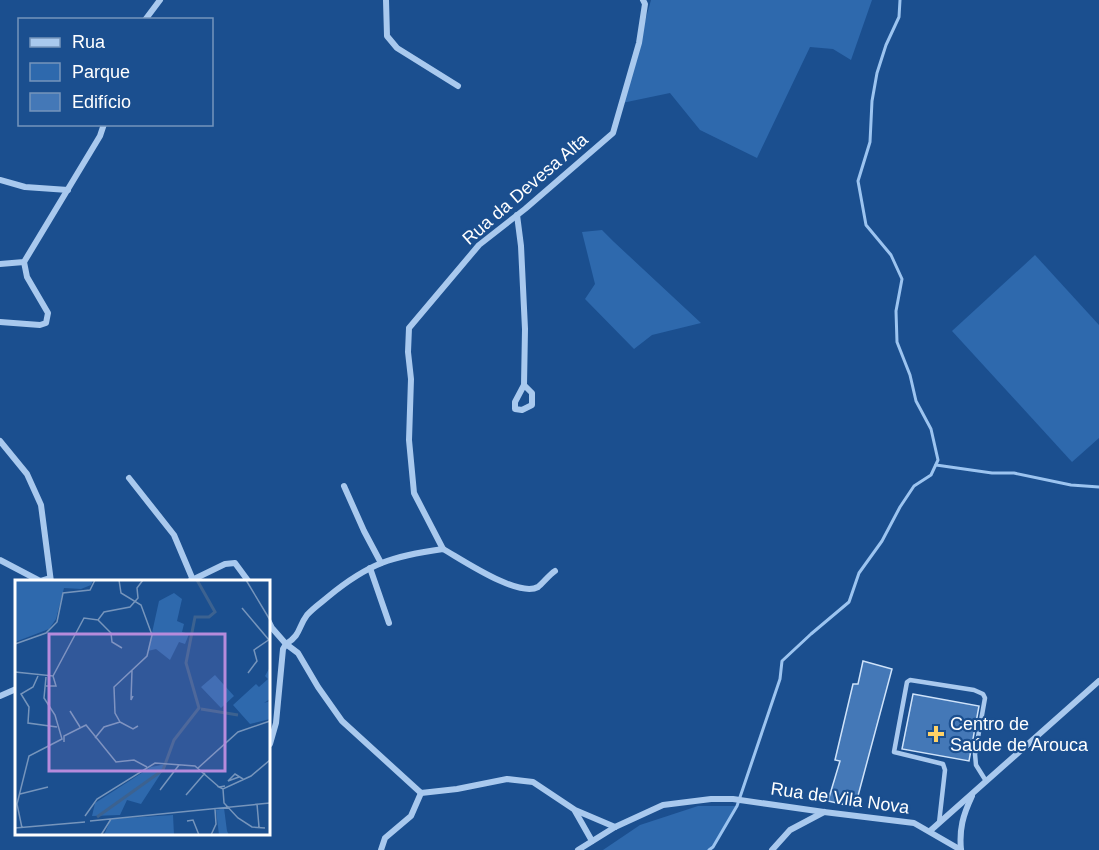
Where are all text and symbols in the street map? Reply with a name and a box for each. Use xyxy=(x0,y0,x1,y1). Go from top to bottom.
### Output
legend xyxy=(18,18,213,126)
text: Rua xyxy=(72,32,106,52)
text: Parque xyxy=(72,62,130,82)
text: Edifício xyxy=(72,92,131,112)
street label: Rua da Devesa Alta xyxy=(458,129,592,249)
inset map xyxy=(15,580,270,835)
place label: Centro de Saúde de Arouca xyxy=(950,714,1089,755)
marker: Centro de Saúde de Arouca xyxy=(927,725,945,743)
street label: Rua de Vila Nova xyxy=(769,778,912,818)

